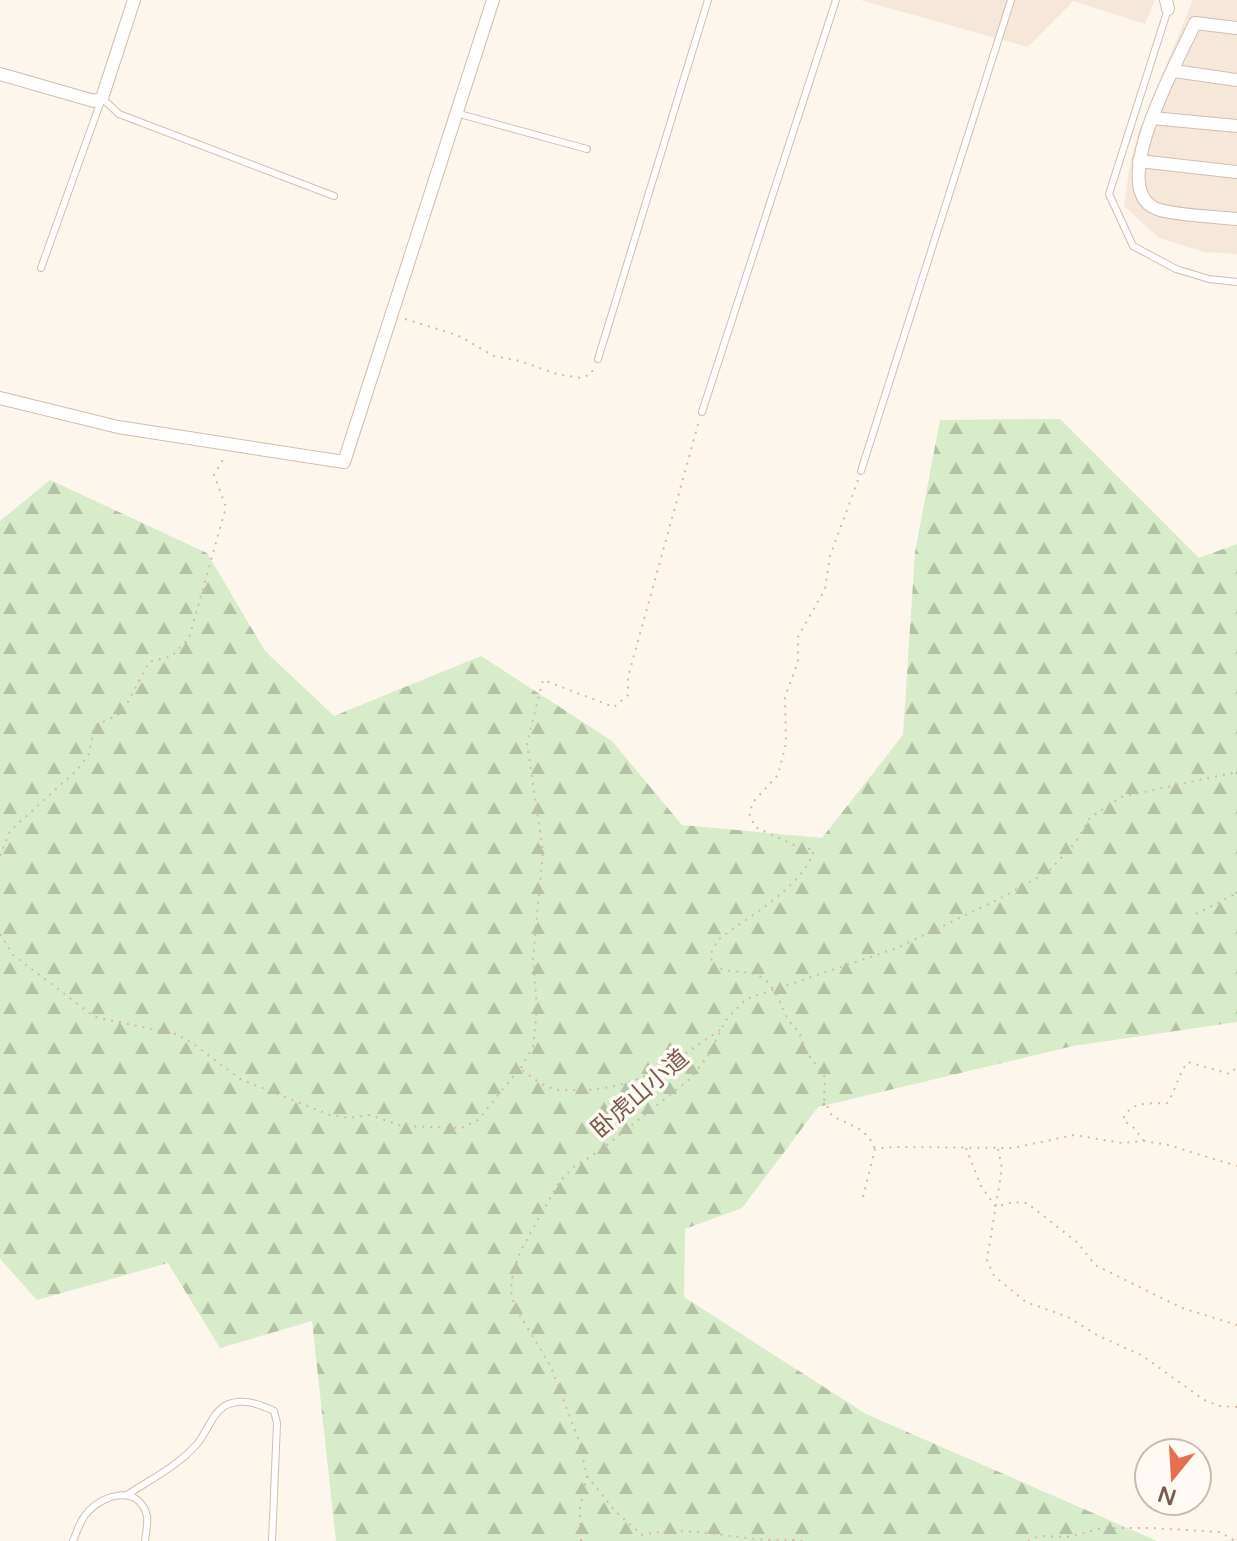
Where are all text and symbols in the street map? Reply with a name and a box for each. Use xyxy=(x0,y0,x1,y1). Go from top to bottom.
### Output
street label: 卧虎山小道 xyxy=(585,1044,695,1144)
north arrow xyxy=(1133,1437,1213,1517)
text: N xyxy=(1155,1480,1180,1510)

